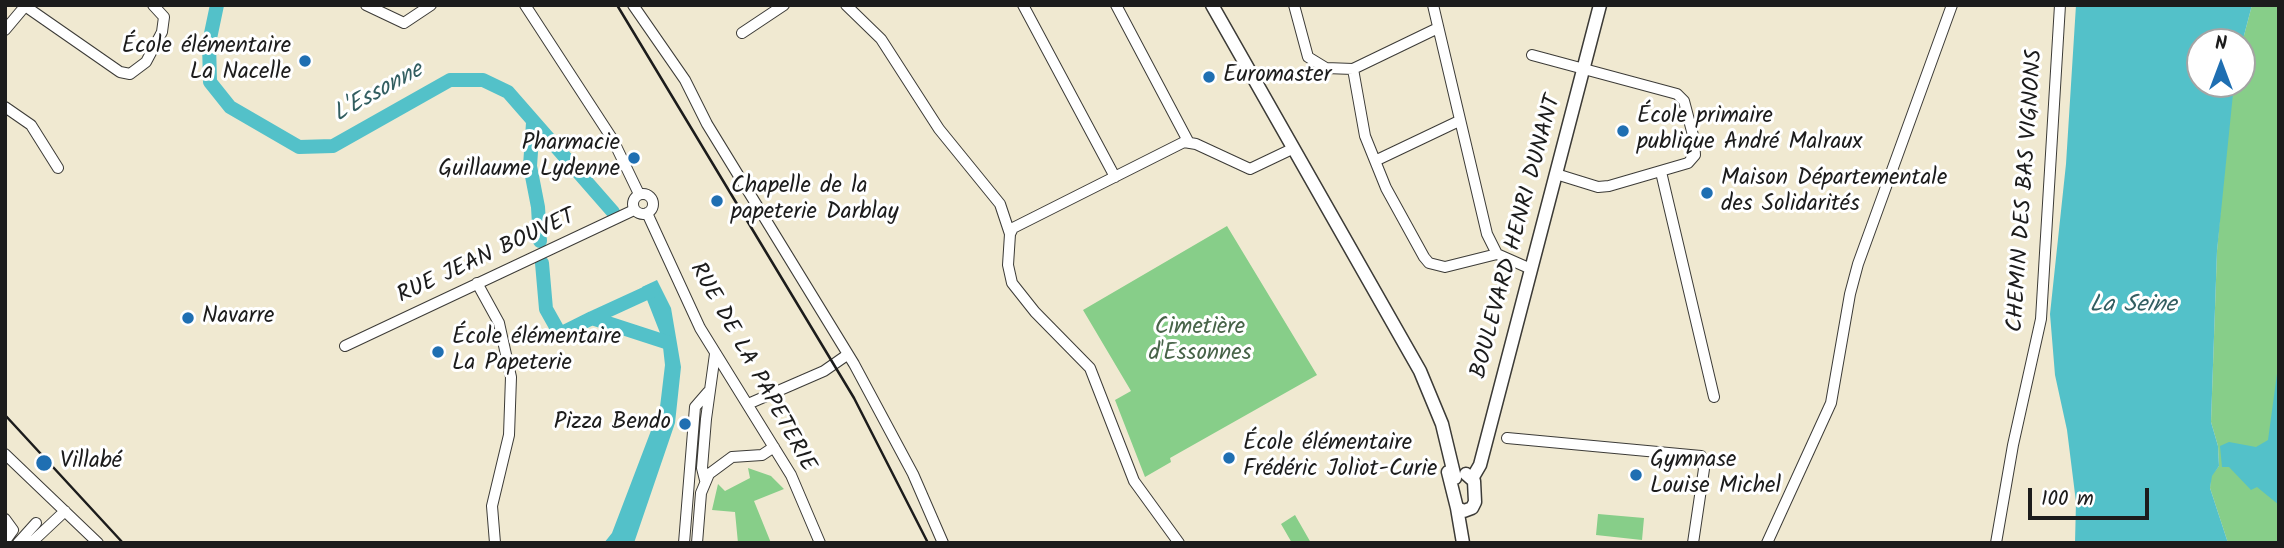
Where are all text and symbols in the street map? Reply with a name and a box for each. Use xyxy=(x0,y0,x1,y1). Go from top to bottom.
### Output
north arrow xyxy=(2186,28,2256,98)
text: N xyxy=(2215,29,2227,59)
place label: École élémentaire La Nacelle xyxy=(122,34,291,88)
street label: CHEMIN DES BAS VIGNONS xyxy=(2003,49,2051,333)
marker: École élémentaire La Nacelle xyxy=(297,53,313,69)
water label: L'Essonne xyxy=(329,58,429,130)
place label: Euromaster xyxy=(1223,63,1331,91)
marker: Euromaster xyxy=(1201,69,1217,85)
street label: BOULEVARD HENRI DUNANT xyxy=(1467,92,1569,382)
place label: École primaire publique André Malraux xyxy=(1637,104,1862,158)
marker: École primaire publique André Malraux xyxy=(1615,123,1631,139)
place label: Pharmacie Guillaume Lydenne xyxy=(438,131,620,185)
marker: Pharmacie Guillaume Lydenne xyxy=(626,150,642,166)
place label: Maison Départementale des Solidarités xyxy=(1721,166,1947,220)
place label: Chapelle de la papeterie Darblay xyxy=(731,174,899,228)
marker: Maison Départementale des Solidarités xyxy=(1699,185,1715,201)
marker: Chapelle de la papeterie Darblay xyxy=(709,193,725,209)
street label: RUE JEAN BOUVET xyxy=(394,205,580,311)
street label: RUE DE LA PAPETERIE xyxy=(682,258,820,478)
water label: La Seine xyxy=(2090,293,2176,321)
place label: Navarre xyxy=(202,304,274,332)
marker: Navarre xyxy=(180,310,196,326)
park label: Cimetière d'Essonnes xyxy=(1149,315,1251,369)
place label: École élémentaire La Papeterie xyxy=(452,325,621,379)
marker: École élémentaire La Papeterie xyxy=(430,344,446,360)
place label: Pizza Bendo xyxy=(554,410,671,438)
marker: Pizza Bendo xyxy=(677,416,693,432)
place label: École élémentaire Frédéric Joliot-Curie xyxy=(1243,431,1437,485)
place label: Gymnase Louise Michel xyxy=(1650,448,1781,502)
place label: Villabé xyxy=(60,449,122,477)
marker: École élémentaire Frédéric Joliot-Curie xyxy=(1221,450,1237,466)
marker: Villabé xyxy=(34,453,54,473)
marker: Gymnase Louise Michel xyxy=(1628,467,1644,483)
scale bar xyxy=(2032,475,2153,518)
text: 100 m xyxy=(2041,483,2094,516)

